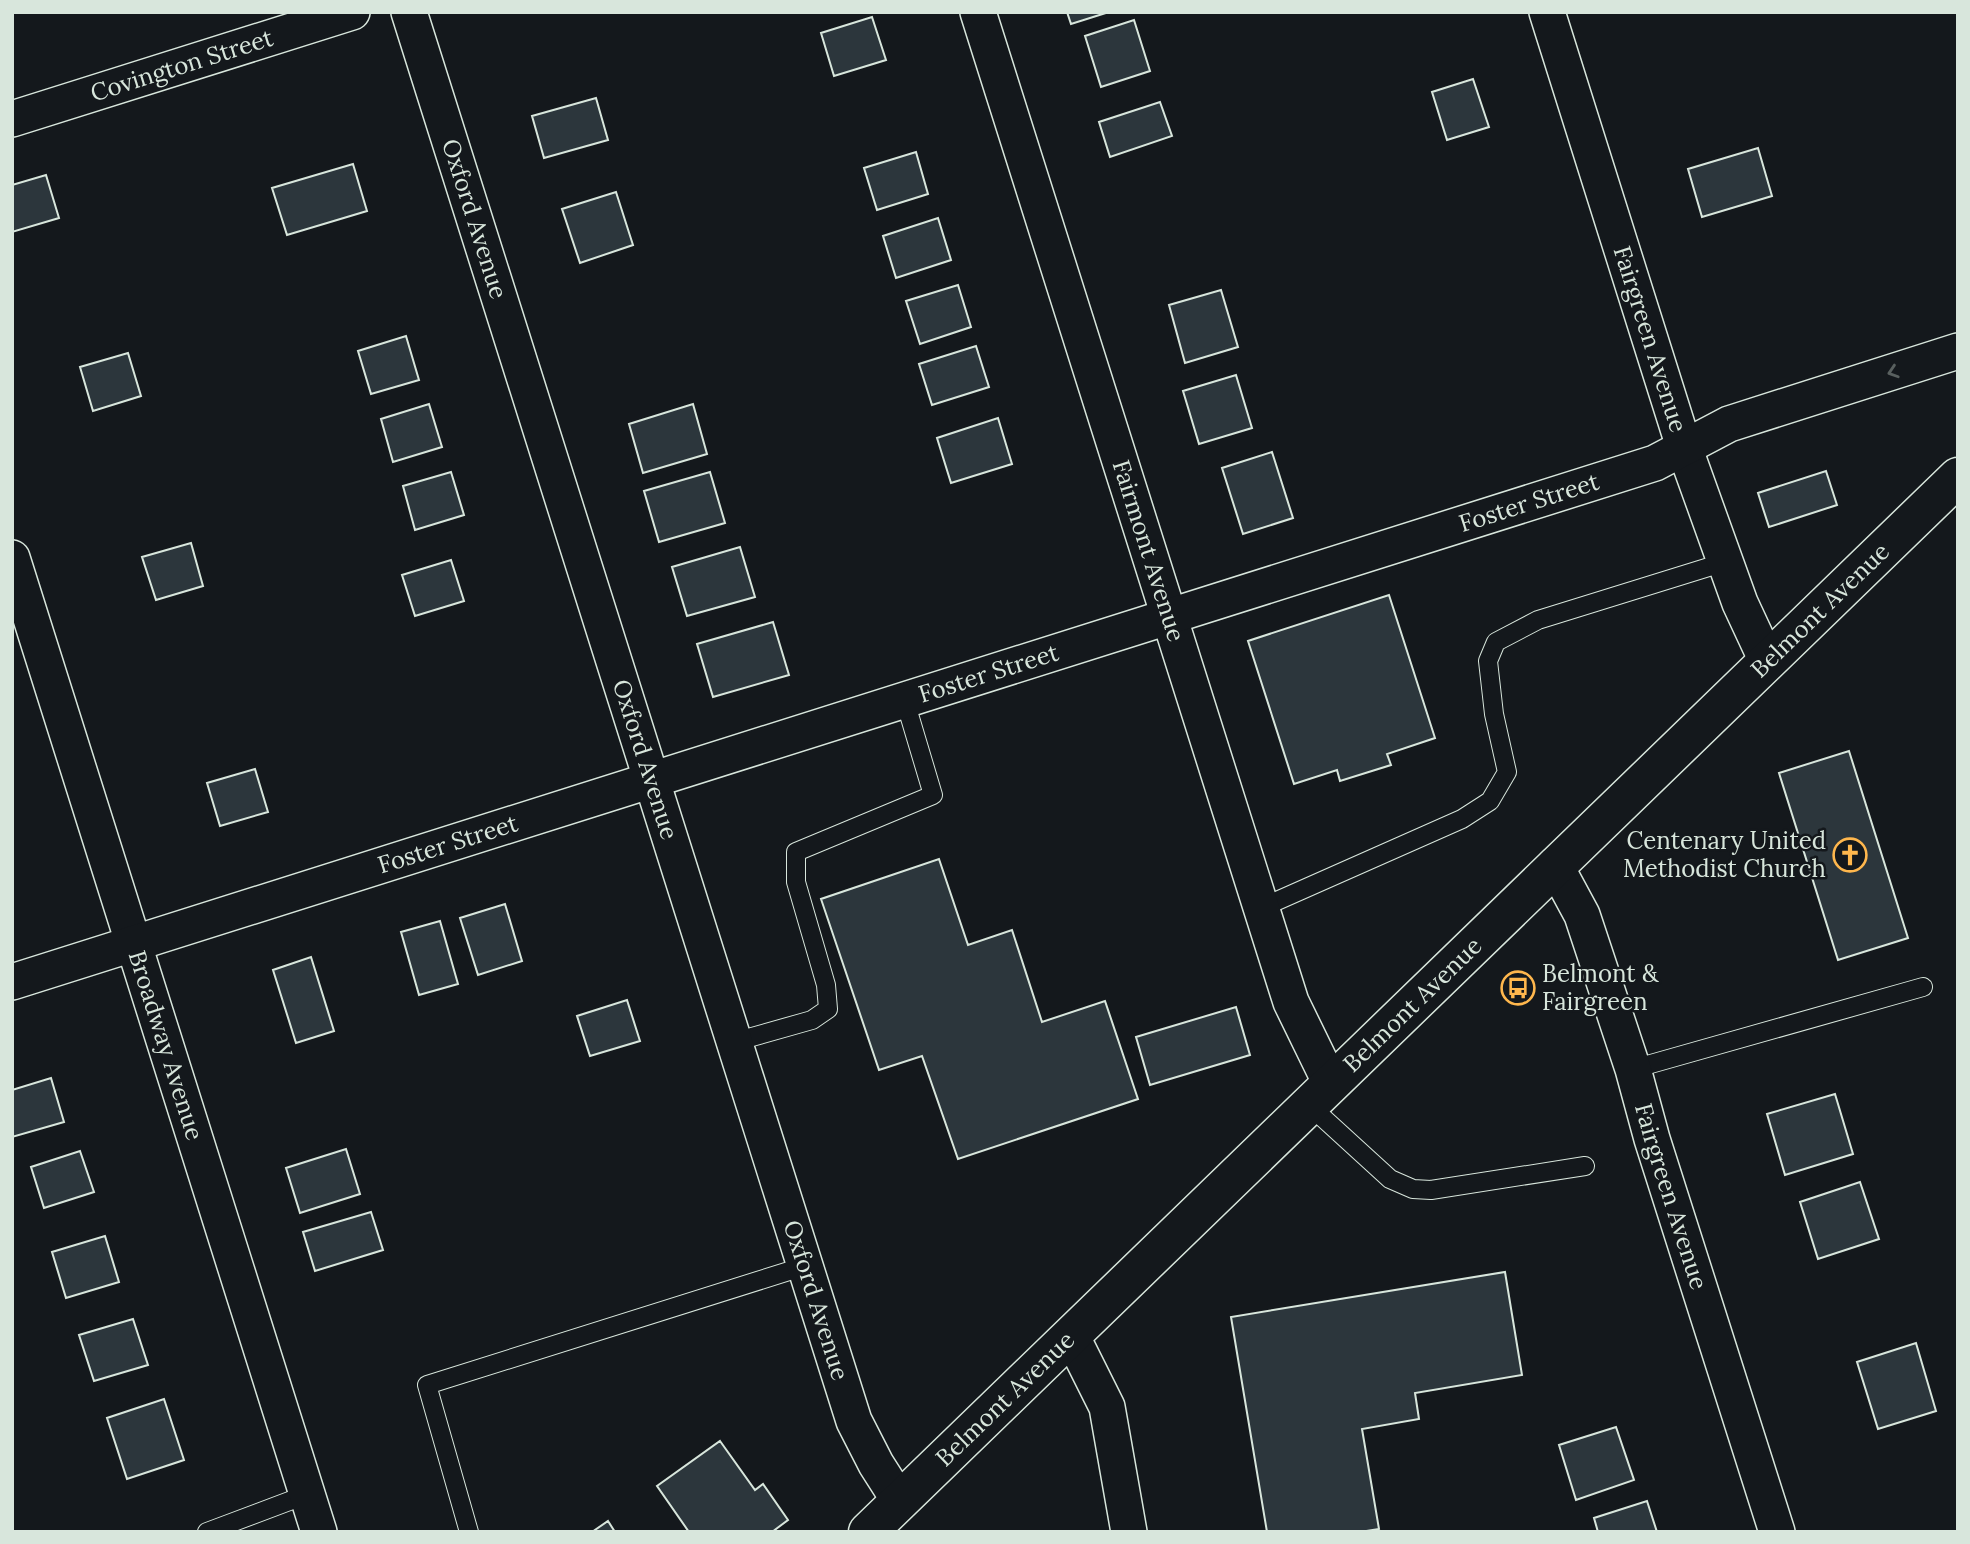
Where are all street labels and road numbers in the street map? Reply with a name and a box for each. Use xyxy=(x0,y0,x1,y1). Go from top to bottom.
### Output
street label: Covington Street xyxy=(86,22,277,108)
street label: Oxford Avenue xyxy=(435,135,515,303)
street label: Fairgreen Avenue xyxy=(1607,242,1694,436)
street label: Fairmont Avenue xyxy=(1106,456,1192,645)
street label: Foster Street xyxy=(1455,465,1603,539)
street label: Belmont Avenue xyxy=(1744,536,1896,684)
street label: Foster Street xyxy=(914,636,1063,710)
street label: Oxford Avenue xyxy=(606,676,685,843)
street label: Foster Street xyxy=(374,807,522,880)
street label: Belmont Avenue xyxy=(1336,930,1488,1079)
street label: Broadway Avenue xyxy=(122,946,211,1144)
street label: Fairgreen Avenue xyxy=(1628,1100,1715,1293)
street label: Oxford Avenue xyxy=(777,1216,856,1384)
street label: Belmont Avenue xyxy=(929,1325,1081,1473)

